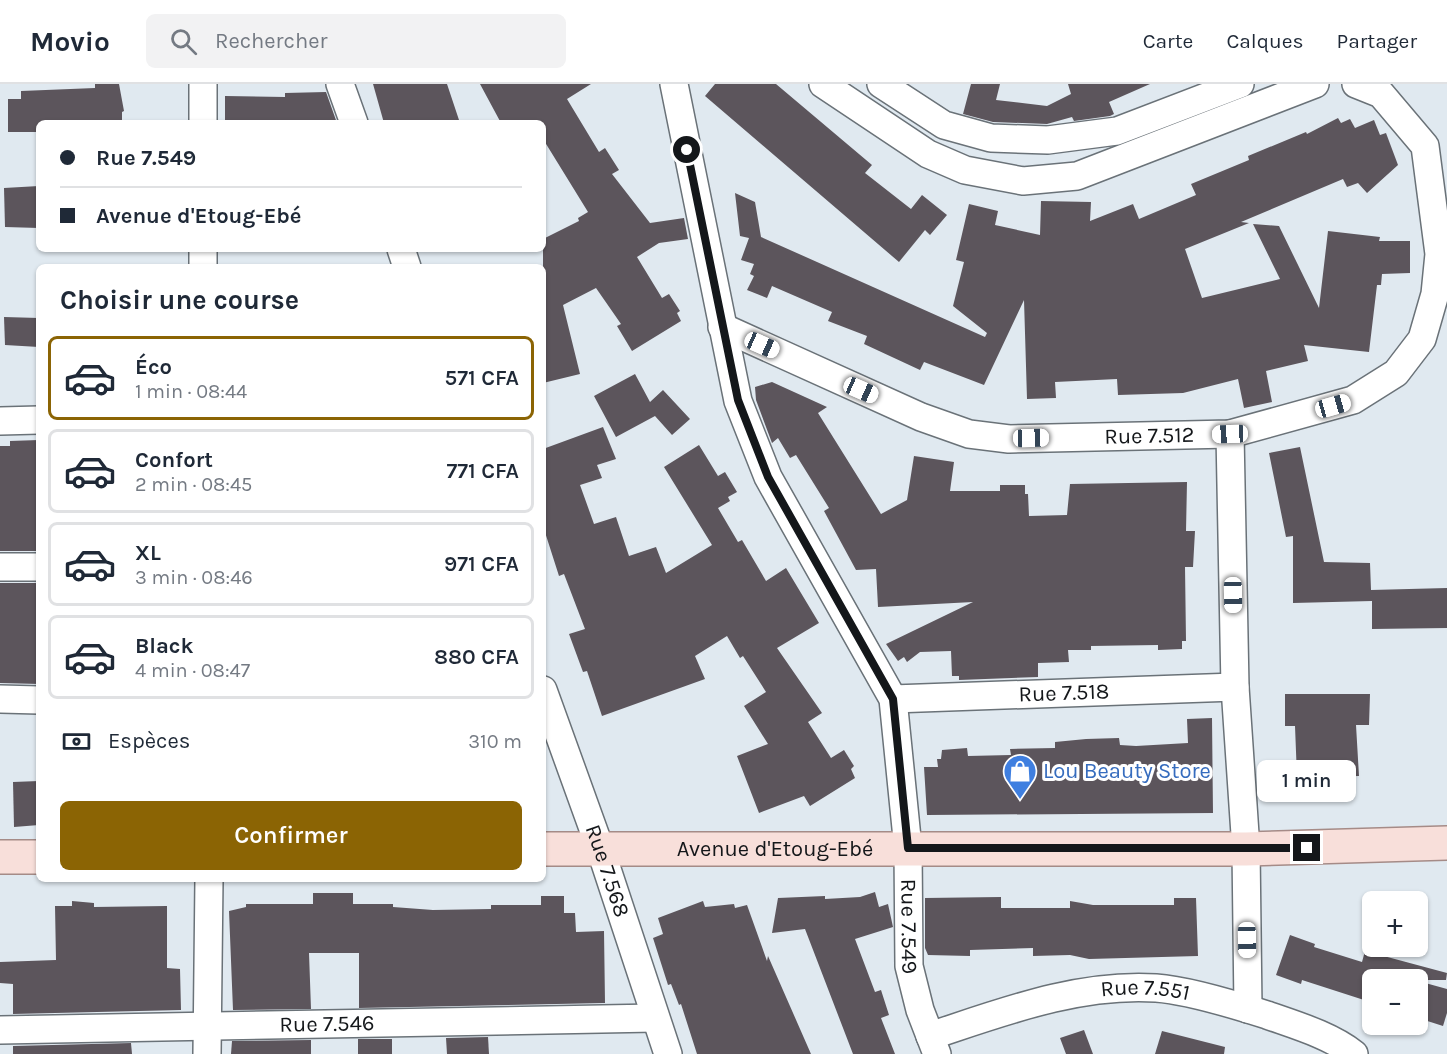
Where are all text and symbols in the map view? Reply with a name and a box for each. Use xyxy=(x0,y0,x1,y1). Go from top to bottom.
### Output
search box xyxy=(146,14,566,68)
text: Movio xyxy=(30,25,110,58)
icon: search xyxy=(167,25,200,58)
text: Rechercher xyxy=(215,28,327,54)
text: Carte xyxy=(1143,29,1193,53)
text: Calques xyxy=(1226,29,1304,53)
text: Partager xyxy=(1337,29,1417,53)
route start xyxy=(673,136,700,163)
text: Rue 7.549 xyxy=(96,145,196,171)
text: Avenue d'Etoug-Ebé xyxy=(96,203,302,229)
text: Choisir une course xyxy=(60,284,299,316)
car xyxy=(742,329,782,361)
icon: car xyxy=(63,351,117,405)
text: Éco xyxy=(135,354,172,380)
text: 571 CFA xyxy=(445,365,519,391)
car xyxy=(841,374,881,406)
text: 1 min · 08:44 xyxy=(135,380,247,403)
car xyxy=(1313,392,1353,420)
street label: Rue 7.512 xyxy=(1104,422,1195,450)
car xyxy=(1212,424,1248,444)
car xyxy=(1013,429,1049,447)
icon: car xyxy=(63,444,117,498)
text: Confort xyxy=(135,447,213,473)
text: 771 CFA xyxy=(446,458,519,484)
text: 2 min · 08:45 xyxy=(135,473,252,496)
icon: car xyxy=(63,537,117,591)
text: XL xyxy=(135,540,161,566)
text: 971 CFA xyxy=(444,551,519,577)
text: 3 min · 08:46 xyxy=(135,566,253,589)
car xyxy=(1224,577,1242,613)
icon: car xyxy=(63,630,117,684)
text: Black xyxy=(135,633,194,659)
text: 880 CFA xyxy=(434,644,519,670)
text: 4 min · 08:47 xyxy=(135,659,250,682)
street label: Rue 7.518 xyxy=(1018,678,1110,708)
icon: cash xyxy=(60,725,93,758)
text: Espèces xyxy=(108,728,190,754)
text: 310 m xyxy=(468,730,522,753)
shop icon: Lou Beauty Store xyxy=(1002,753,1038,800)
place label: Lou Beauty Store xyxy=(1043,758,1211,784)
callout: 1 min xyxy=(1258,761,1356,803)
text: 1 min xyxy=(1282,769,1331,792)
button: Confirmer xyxy=(60,801,522,870)
street label: Rue 7.568 xyxy=(580,821,635,921)
route end xyxy=(1293,834,1320,861)
street label: Avenue d'Etoug-Ebé xyxy=(677,836,873,862)
street label: Rue 7.549 xyxy=(895,879,924,977)
map controls xyxy=(1362,891,1428,1035)
button: + xyxy=(1362,891,1428,957)
car xyxy=(1238,922,1256,958)
button: − xyxy=(1362,969,1428,1035)
street label: Rue 7.551 xyxy=(1099,974,1192,1006)
street label: Rue 7.546 xyxy=(279,1010,375,1038)

